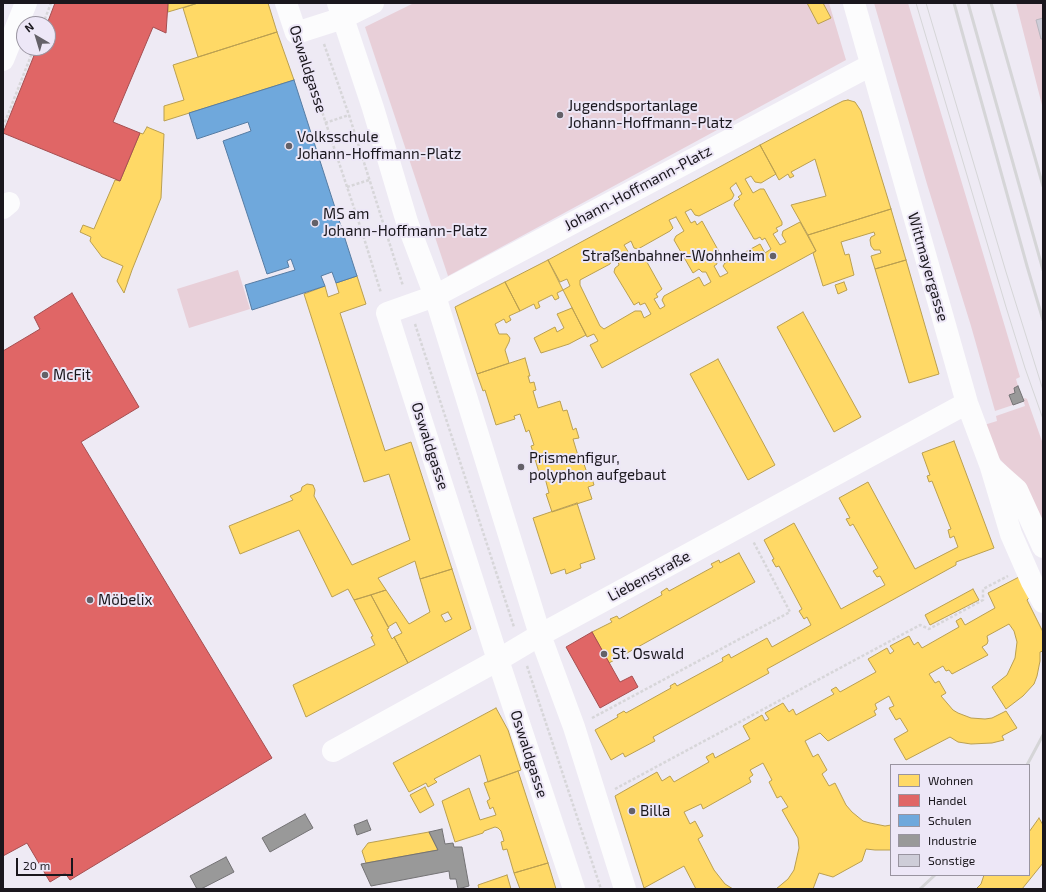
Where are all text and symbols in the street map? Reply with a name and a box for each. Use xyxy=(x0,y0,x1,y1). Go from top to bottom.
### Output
north arrow xyxy=(16,16,56,56)
text: N xyxy=(22,19,36,35)
street label: Oswaldgasse xyxy=(285,23,331,115)
place label: Jugendsportanlage Johann-Hoffmann-Platz xyxy=(568,97,732,132)
marker: Jugendsportanlage Johann-Hoffmann-Platz xyxy=(555,110,565,120)
place label: Volksschule Johann-Hoffmann-Platz xyxy=(297,128,461,163)
marker: Volksschule Johann-Hoffmann-Platz xyxy=(284,141,294,151)
street label: Johann-Hoffmann-Platz xyxy=(561,141,715,235)
place label: MS am Johann-Hoffmann-Platz xyxy=(323,205,487,240)
street label: Wittmayergasse xyxy=(904,210,952,324)
marker: MS am Johann-Hoffmann-Platz xyxy=(310,218,320,228)
place label: Straßenbahner-Wohnheim xyxy=(582,247,765,265)
marker: Straßenbahner-Wohnheim xyxy=(768,251,778,261)
place label: McFit xyxy=(53,366,91,384)
marker: McFit xyxy=(40,370,50,380)
street label: Oswaldgasse xyxy=(407,400,453,492)
place label: Prismenfigur, polyphon aufgebaut xyxy=(529,449,666,484)
marker: Prismenfigur, polyphon aufgebaut xyxy=(516,462,526,472)
street label: Liebenstraße xyxy=(605,547,693,605)
place label: Möbelix xyxy=(98,591,152,609)
marker: Möbelix xyxy=(85,595,95,605)
place label: St. Oswald xyxy=(612,645,684,663)
marker: St. Oswald xyxy=(599,649,609,659)
street label: Oswaldgasse xyxy=(506,708,552,800)
legend xyxy=(890,764,1030,876)
text: Wohnen xyxy=(928,773,973,787)
text: Handel xyxy=(928,793,966,807)
place label: Billa xyxy=(640,802,670,820)
marker: Billa xyxy=(627,806,637,816)
text: Schulen xyxy=(928,813,971,827)
text: Industrie xyxy=(928,833,977,847)
scale bar xyxy=(18,850,75,876)
text: Sonstige xyxy=(928,853,975,867)
text: 20 m xyxy=(23,858,50,872)

